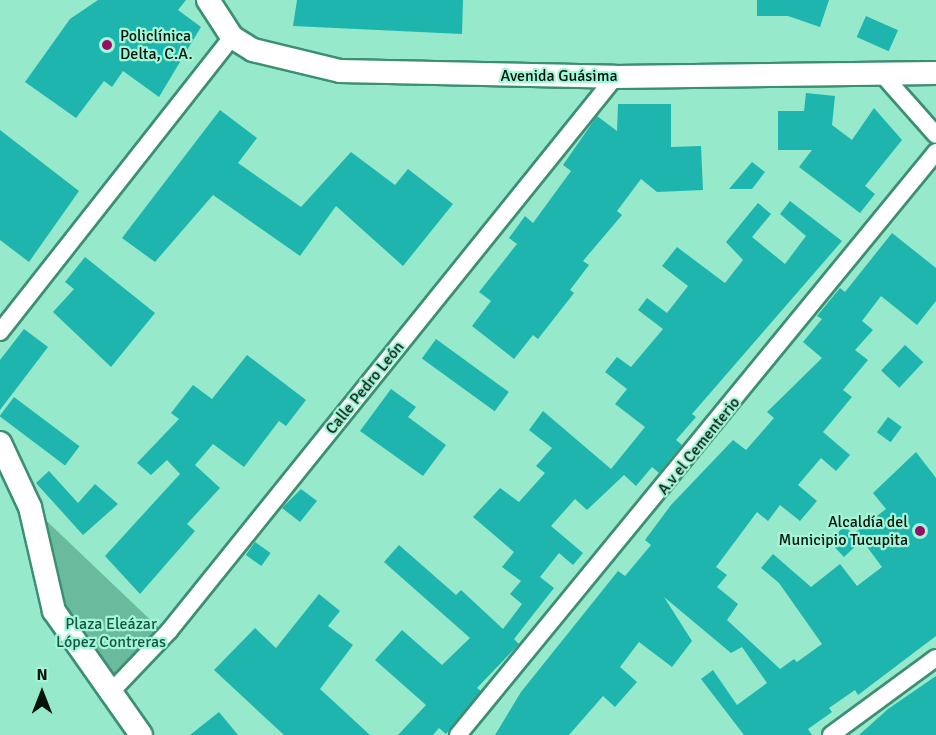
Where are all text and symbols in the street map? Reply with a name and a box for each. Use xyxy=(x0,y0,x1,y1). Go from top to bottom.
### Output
place label: Policlínica Delta, C.A. xyxy=(120,26,193,64)
marker: Policlínica Delta, C.A. xyxy=(98,36,116,54)
street label: Avenida Guásima xyxy=(500,66,618,86)
street label: Calle Pedro León xyxy=(322,338,408,438)
street label: A.v el Cementerio xyxy=(654,393,744,499)
place label: Alcaldía del Municipio Tucupita xyxy=(779,512,908,550)
marker: Alcaldía del Municipio Tucupita xyxy=(913,524,927,538)
park label: Plaza Eleázar López Contreras xyxy=(56,614,166,652)
north arrow xyxy=(12,663,72,723)
text: N xyxy=(36,665,48,685)

